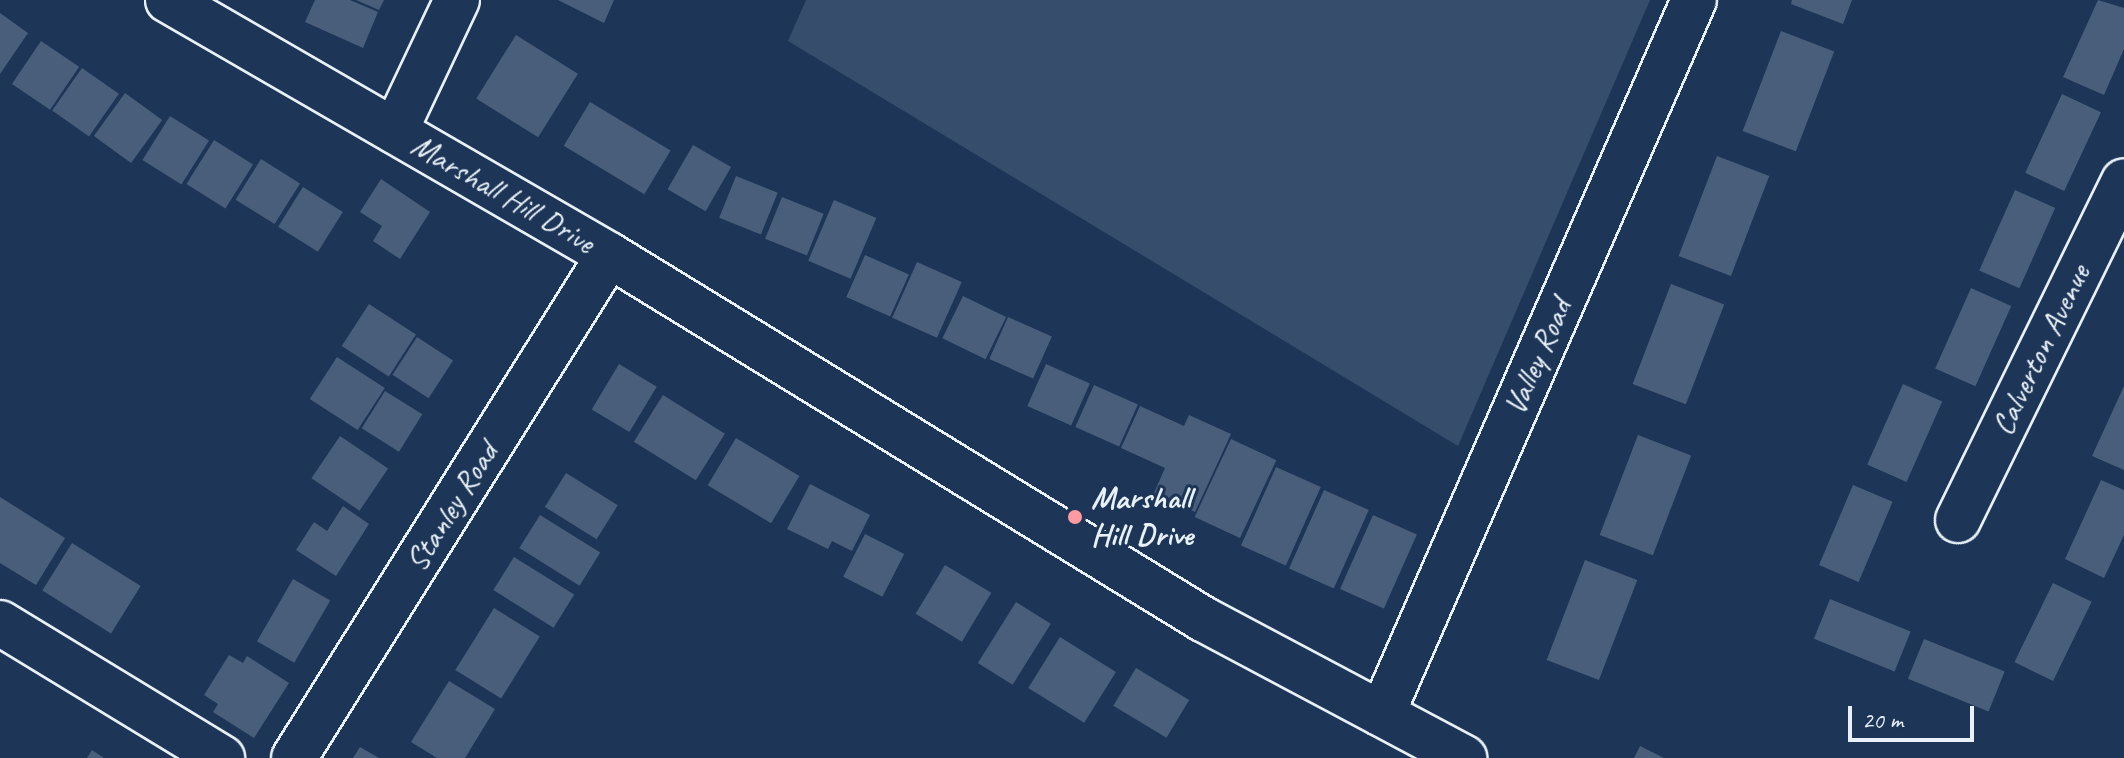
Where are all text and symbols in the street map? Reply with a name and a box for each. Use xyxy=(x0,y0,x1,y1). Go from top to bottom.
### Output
street label: Marshall Hill Drive xyxy=(404,126,602,262)
street label: Calverton Avenue xyxy=(1983,259,2099,441)
street label: Valley Road xyxy=(1496,294,1580,420)
street label: Stanley Road xyxy=(398,436,506,578)
place label: Marshall Hill Drive xyxy=(1091,480,1193,555)
marker: Marshall Hill Drive xyxy=(1066,508,1084,526)
scale bar xyxy=(1852,690,1978,740)
text: 20 m xyxy=(1862,705,1903,735)

